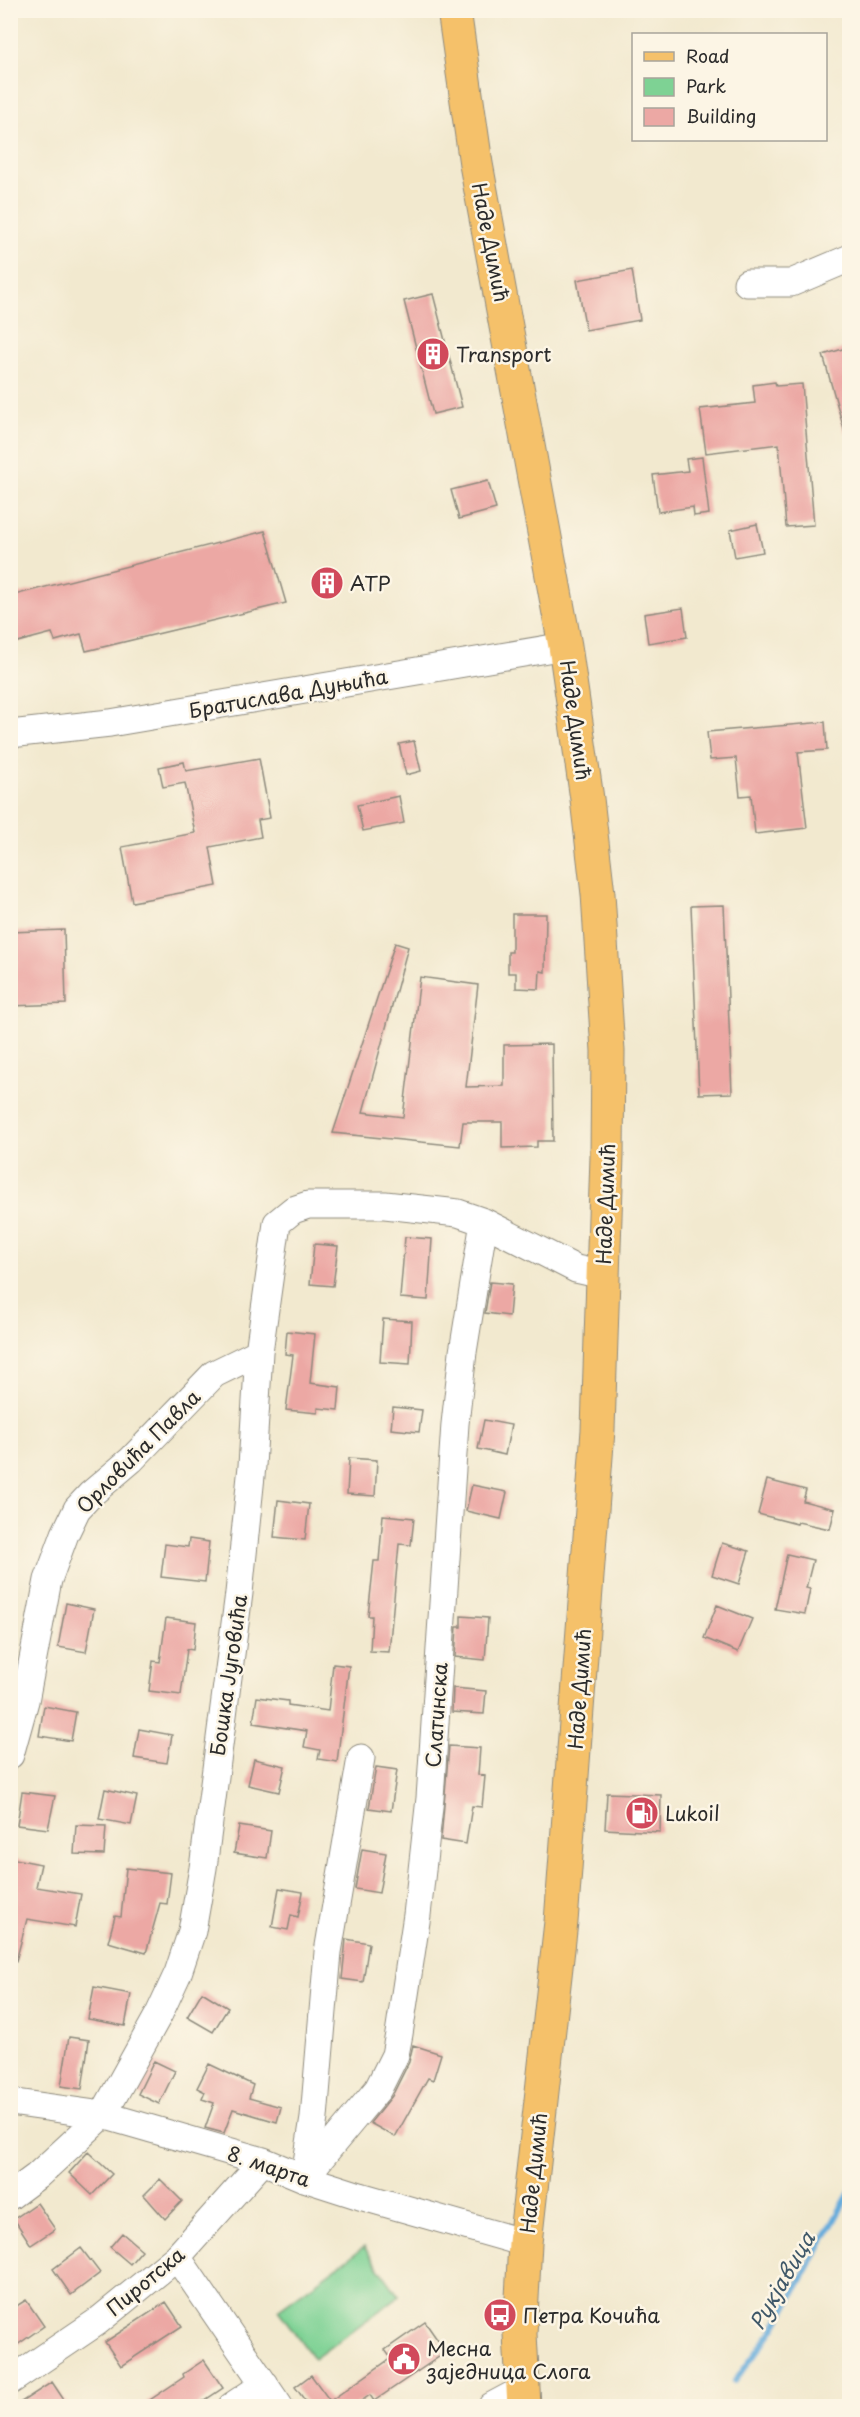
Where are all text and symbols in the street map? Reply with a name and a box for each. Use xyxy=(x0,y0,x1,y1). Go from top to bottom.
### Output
legend xyxy=(632,33,827,141)
text: Road xyxy=(686,42,730,69)
text: Park xyxy=(686,72,726,99)
text: Building xyxy=(686,102,756,129)
street label: Наде Димић xyxy=(465,180,517,304)
building icon: Transport xyxy=(415,336,451,372)
place label: Transport xyxy=(456,339,551,369)
building icon: ATP xyxy=(309,565,345,601)
place label: ATP xyxy=(350,568,391,598)
street label: Наде Димић xyxy=(553,658,599,782)
street label: Братислава Дуњића xyxy=(186,661,390,725)
street label: Наде Димић xyxy=(588,1143,622,1265)
street label: Орловића Павла xyxy=(69,1382,207,1520)
street label: Бошка Југовића xyxy=(202,1592,254,1758)
street label: Наде Димић xyxy=(560,1628,598,1750)
street label: Слатинска xyxy=(417,1661,455,1769)
fuel station icon: Lukoil xyxy=(624,1795,660,1831)
place label: Lukoil xyxy=(665,1798,720,1828)
street label: Наде Димић xyxy=(512,2111,554,2235)
street label: 8. марта xyxy=(223,2138,315,2194)
water label: Рукјавица xyxy=(740,2224,822,2335)
street label: Пиротска xyxy=(99,2239,191,2323)
bus stop icon: Петра Кочића xyxy=(482,2297,518,2333)
place label: Петра Кочића xyxy=(523,2300,660,2330)
place label: Месна заједница Слога xyxy=(426,2333,591,2386)
public building icon: Месна заједница Слога xyxy=(386,2341,422,2377)

